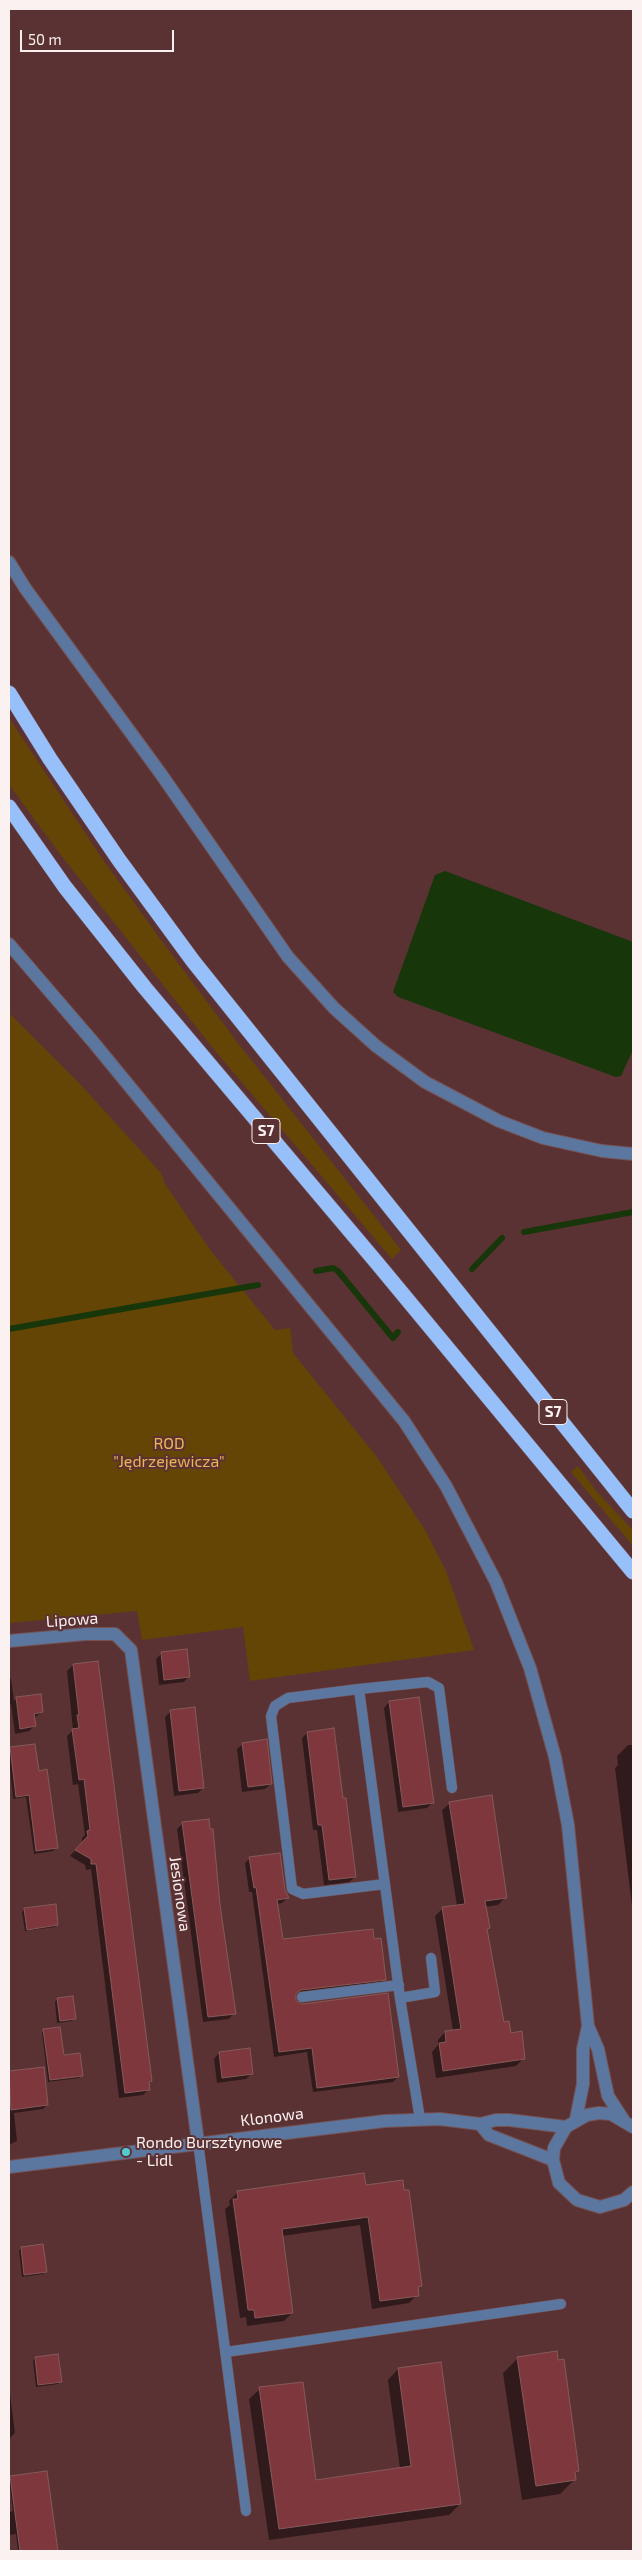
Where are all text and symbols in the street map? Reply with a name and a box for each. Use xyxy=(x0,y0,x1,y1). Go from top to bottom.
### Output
scale bar xyxy=(22,20,176,52)
text: 50 m xyxy=(28,30,62,48)
road number: S7 xyxy=(252,1118,280,1144)
road number: S7 xyxy=(539,1400,567,1424)
park label: ROD "Jędrzejewicza" xyxy=(113,1434,225,1472)
street label: Lipowa xyxy=(45,1609,99,1631)
street label: Jesionowa xyxy=(165,1855,195,1933)
street label: Klonowa xyxy=(239,2104,305,2130)
place label: Rondo Bursztynowe - Lidl xyxy=(136,2133,282,2171)
marker: Rondo Bursztynowe - Lidl xyxy=(120,2146,132,2158)

